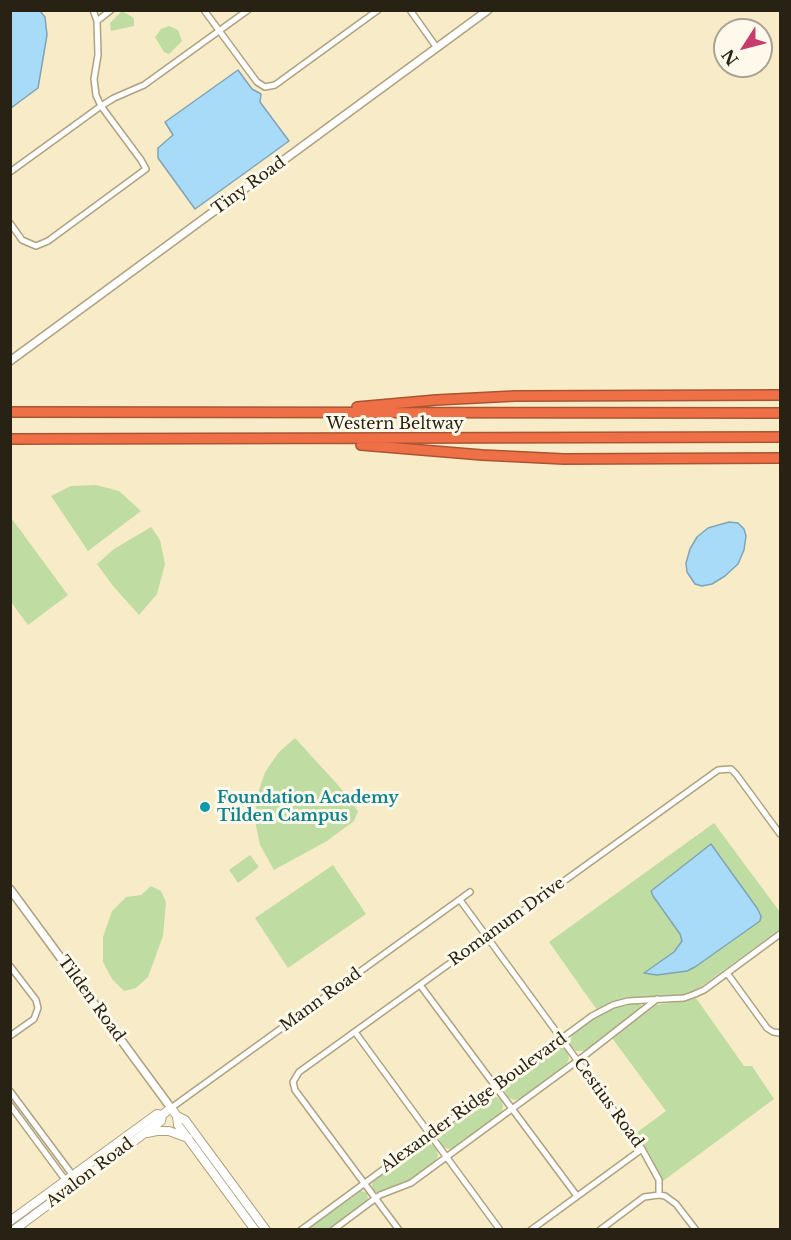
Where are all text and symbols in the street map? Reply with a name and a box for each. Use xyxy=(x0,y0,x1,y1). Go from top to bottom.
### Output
north arrow xyxy=(713,18,773,78)
text: N xyxy=(718,45,743,69)
street label: Tiny Road xyxy=(209,153,289,219)
street label: Western Beltway xyxy=(326,414,464,434)
place label: Foundation Academy Tilden Campus xyxy=(217,788,399,826)
marker: Foundation Academy Tilden Campus xyxy=(198,800,212,814)
street label: Romanum Drive xyxy=(445,874,569,970)
street label: Tilden Road xyxy=(54,952,128,1046)
street label: Mann Road xyxy=(277,964,365,1036)
street label: Alexander Ridge Boulevard xyxy=(377,1029,571,1177)
street label: Cestius Road xyxy=(569,1055,647,1151)
street label: Avalon Road xyxy=(43,1134,137,1212)

